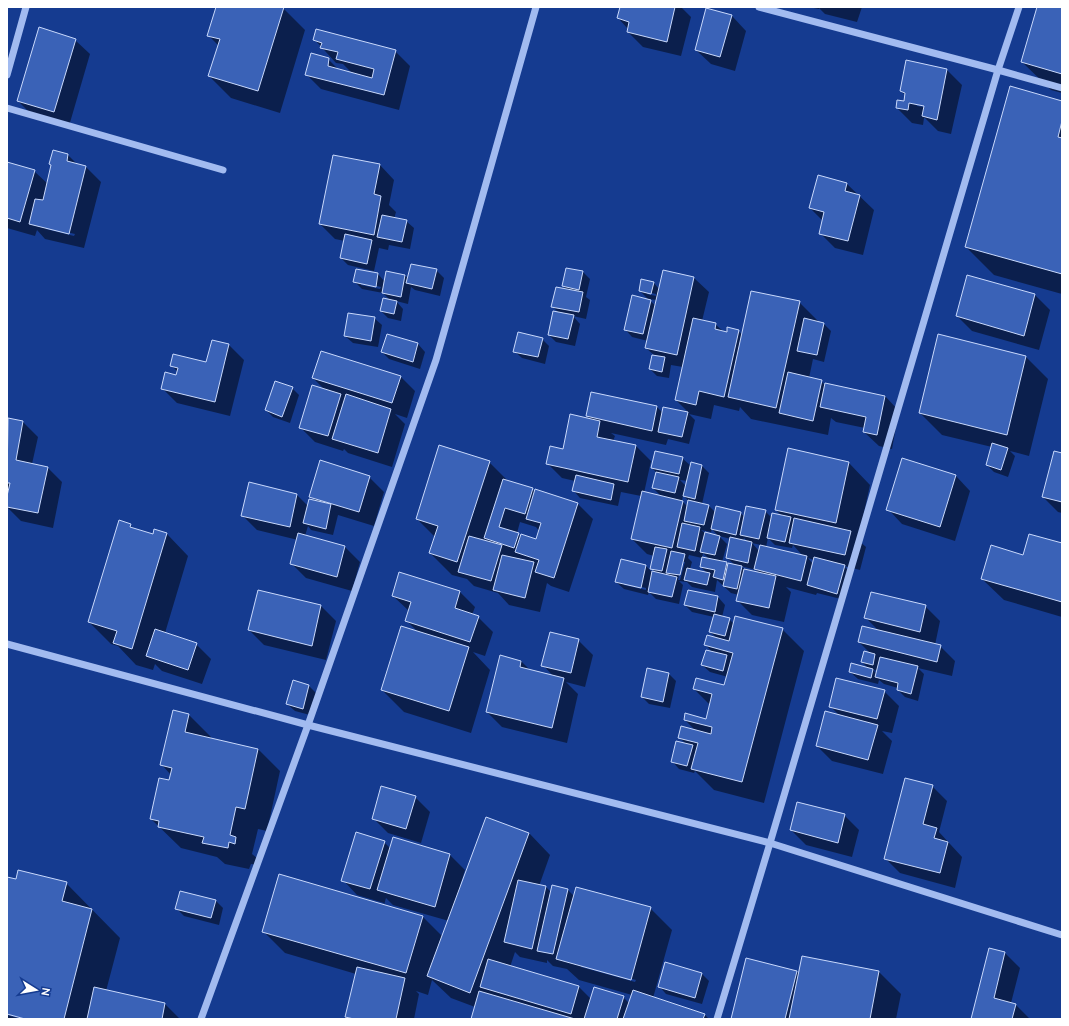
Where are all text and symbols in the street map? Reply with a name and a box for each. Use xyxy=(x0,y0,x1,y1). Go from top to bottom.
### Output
north arrow xyxy=(16,970,56,1010)
text: N xyxy=(39,987,52,997)

